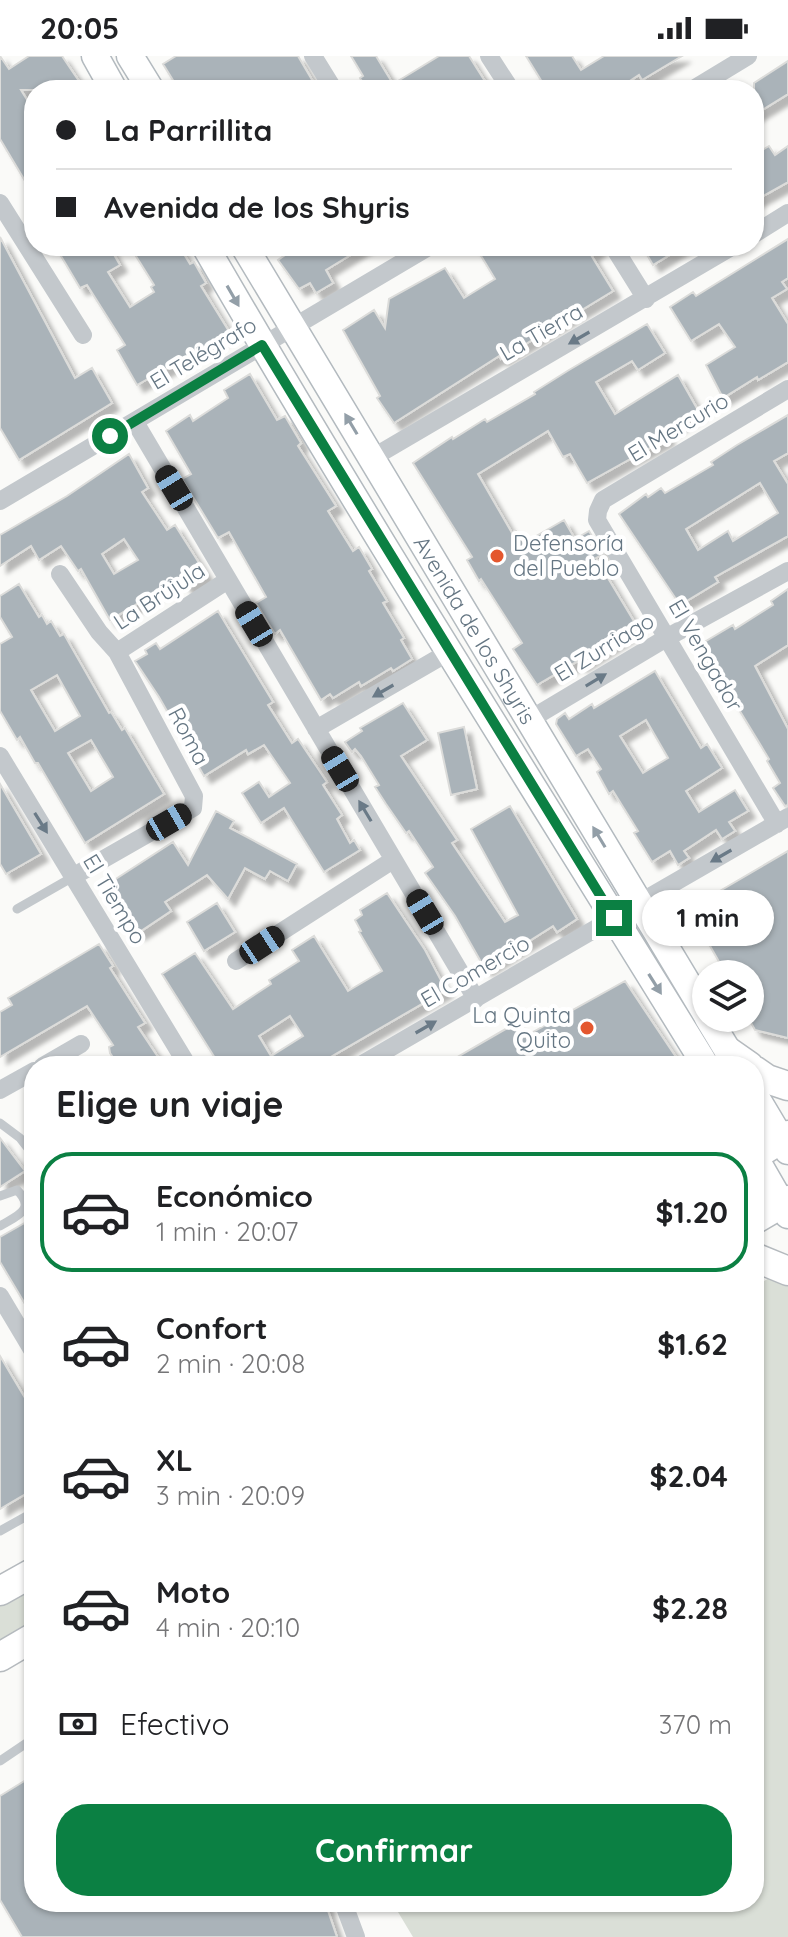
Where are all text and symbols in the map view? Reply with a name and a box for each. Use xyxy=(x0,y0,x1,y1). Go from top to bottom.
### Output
text: 20:05 xyxy=(40,9,119,47)
text: La Parrillita xyxy=(104,111,272,149)
text: Avenida de los Shyris xyxy=(104,188,410,226)
one-way arrow xyxy=(226,285,240,307)
street label: La Tierra xyxy=(494,297,588,367)
street label: El Telégrafo xyxy=(145,310,261,396)
one-way arrow xyxy=(568,331,590,345)
street label: El Mercurio xyxy=(623,386,733,468)
one-way arrow xyxy=(345,413,359,435)
route start xyxy=(92,418,128,454)
car xyxy=(151,461,197,515)
place label: Defensoría del Pueblo xyxy=(513,529,624,582)
street label: Avenida de los Shyris xyxy=(408,531,542,729)
marker: Defensoría del Pueblo xyxy=(488,547,506,565)
street label: La Brújula xyxy=(108,556,210,636)
street label: El Vengador xyxy=(663,594,750,717)
car xyxy=(231,597,277,651)
street label: El Zurriago xyxy=(549,606,659,688)
one-way arrow xyxy=(585,673,607,687)
one-way arrow xyxy=(372,684,394,698)
street label: Roma xyxy=(162,702,216,770)
car xyxy=(317,742,363,796)
car xyxy=(142,800,196,844)
one-way arrow xyxy=(358,800,372,822)
one-way arrow xyxy=(33,812,47,834)
one-way arrow xyxy=(592,826,606,848)
street label: El Tiempo xyxy=(77,849,153,949)
one-way arrow xyxy=(709,849,732,863)
car xyxy=(402,885,448,939)
callout: 1 min xyxy=(642,890,774,946)
route end xyxy=(596,900,632,936)
text: 1 min xyxy=(677,901,740,934)
car xyxy=(235,922,289,968)
street label: El Comercio xyxy=(416,929,534,1013)
map controls xyxy=(692,960,764,1032)
button: layers xyxy=(692,960,764,1032)
one-way arrow xyxy=(648,973,662,995)
place label: La Quinta Quito xyxy=(472,1001,571,1054)
marker: La Quinta Quito xyxy=(578,1019,596,1037)
one-way arrow xyxy=(415,1020,437,1034)
text: Elige un viaje xyxy=(56,1081,284,1126)
icon: car xyxy=(60,1176,132,1248)
text: Económico xyxy=(156,1177,313,1215)
text: $1.20 xyxy=(655,1193,728,1231)
text: 1 min · 20:07 xyxy=(156,1215,298,1248)
icon: car xyxy=(60,1308,132,1380)
text: Confort xyxy=(156,1309,268,1347)
text: $1.62 xyxy=(657,1325,728,1363)
text: 2 min · 20:08 xyxy=(156,1347,305,1380)
icon: car xyxy=(60,1440,132,1512)
text: XL xyxy=(156,1441,193,1479)
text: $2.04 xyxy=(649,1457,728,1495)
text: 3 min · 20:09 xyxy=(156,1479,305,1512)
icon: car xyxy=(60,1572,132,1644)
text: Moto xyxy=(156,1573,230,1611)
text: $2.28 xyxy=(652,1589,728,1627)
text: 4 min · 20:10 xyxy=(156,1611,300,1644)
icon: cash xyxy=(56,1702,100,1746)
text: Efectivo xyxy=(120,1705,230,1743)
text: 370 m xyxy=(659,1708,732,1741)
button: Confirmar xyxy=(56,1804,732,1896)

